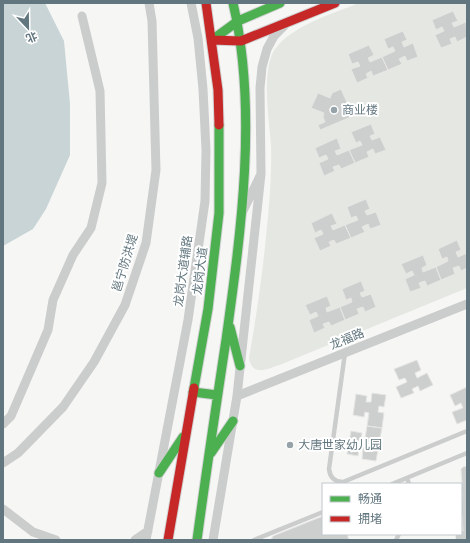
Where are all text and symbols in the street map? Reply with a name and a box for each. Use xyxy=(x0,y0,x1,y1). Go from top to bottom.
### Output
north arrow xyxy=(8,8,48,48)
text: 北 xyxy=(24,28,40,47)
place label: 商业楼 xyxy=(342,101,378,119)
marker: 商业楼 xyxy=(329,105,339,115)
street label: 邕宁防洪堤 xyxy=(108,232,142,294)
street label: 龙岗大道辅路 xyxy=(169,234,197,308)
street label: 龙岗大道 xyxy=(188,246,212,296)
street label: 龙福路 xyxy=(327,324,367,354)
place label: 大唐世家幼儿园 xyxy=(298,436,382,454)
marker: 大唐世家幼儿园 xyxy=(285,440,295,450)
legend xyxy=(322,483,462,535)
text: 畅通 xyxy=(358,490,382,508)
text: 拥堵 xyxy=(358,510,382,528)

